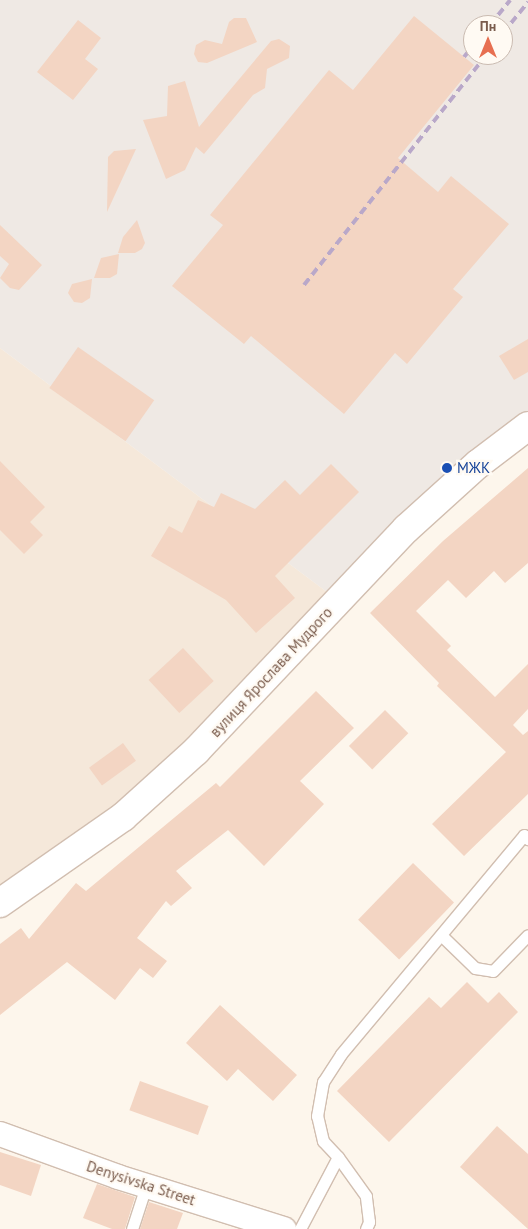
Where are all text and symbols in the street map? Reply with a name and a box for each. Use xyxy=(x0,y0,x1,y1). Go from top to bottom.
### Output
north arrow xyxy=(463,15,513,65)
text: Пн xyxy=(480,17,496,35)
place label: МЖК xyxy=(457,459,490,477)
marker: МЖК xyxy=(441,462,453,474)
street label: вулиця Ярослава Мудрого xyxy=(206,603,336,741)
street label: Denysivska Street xyxy=(84,1157,198,1209)

